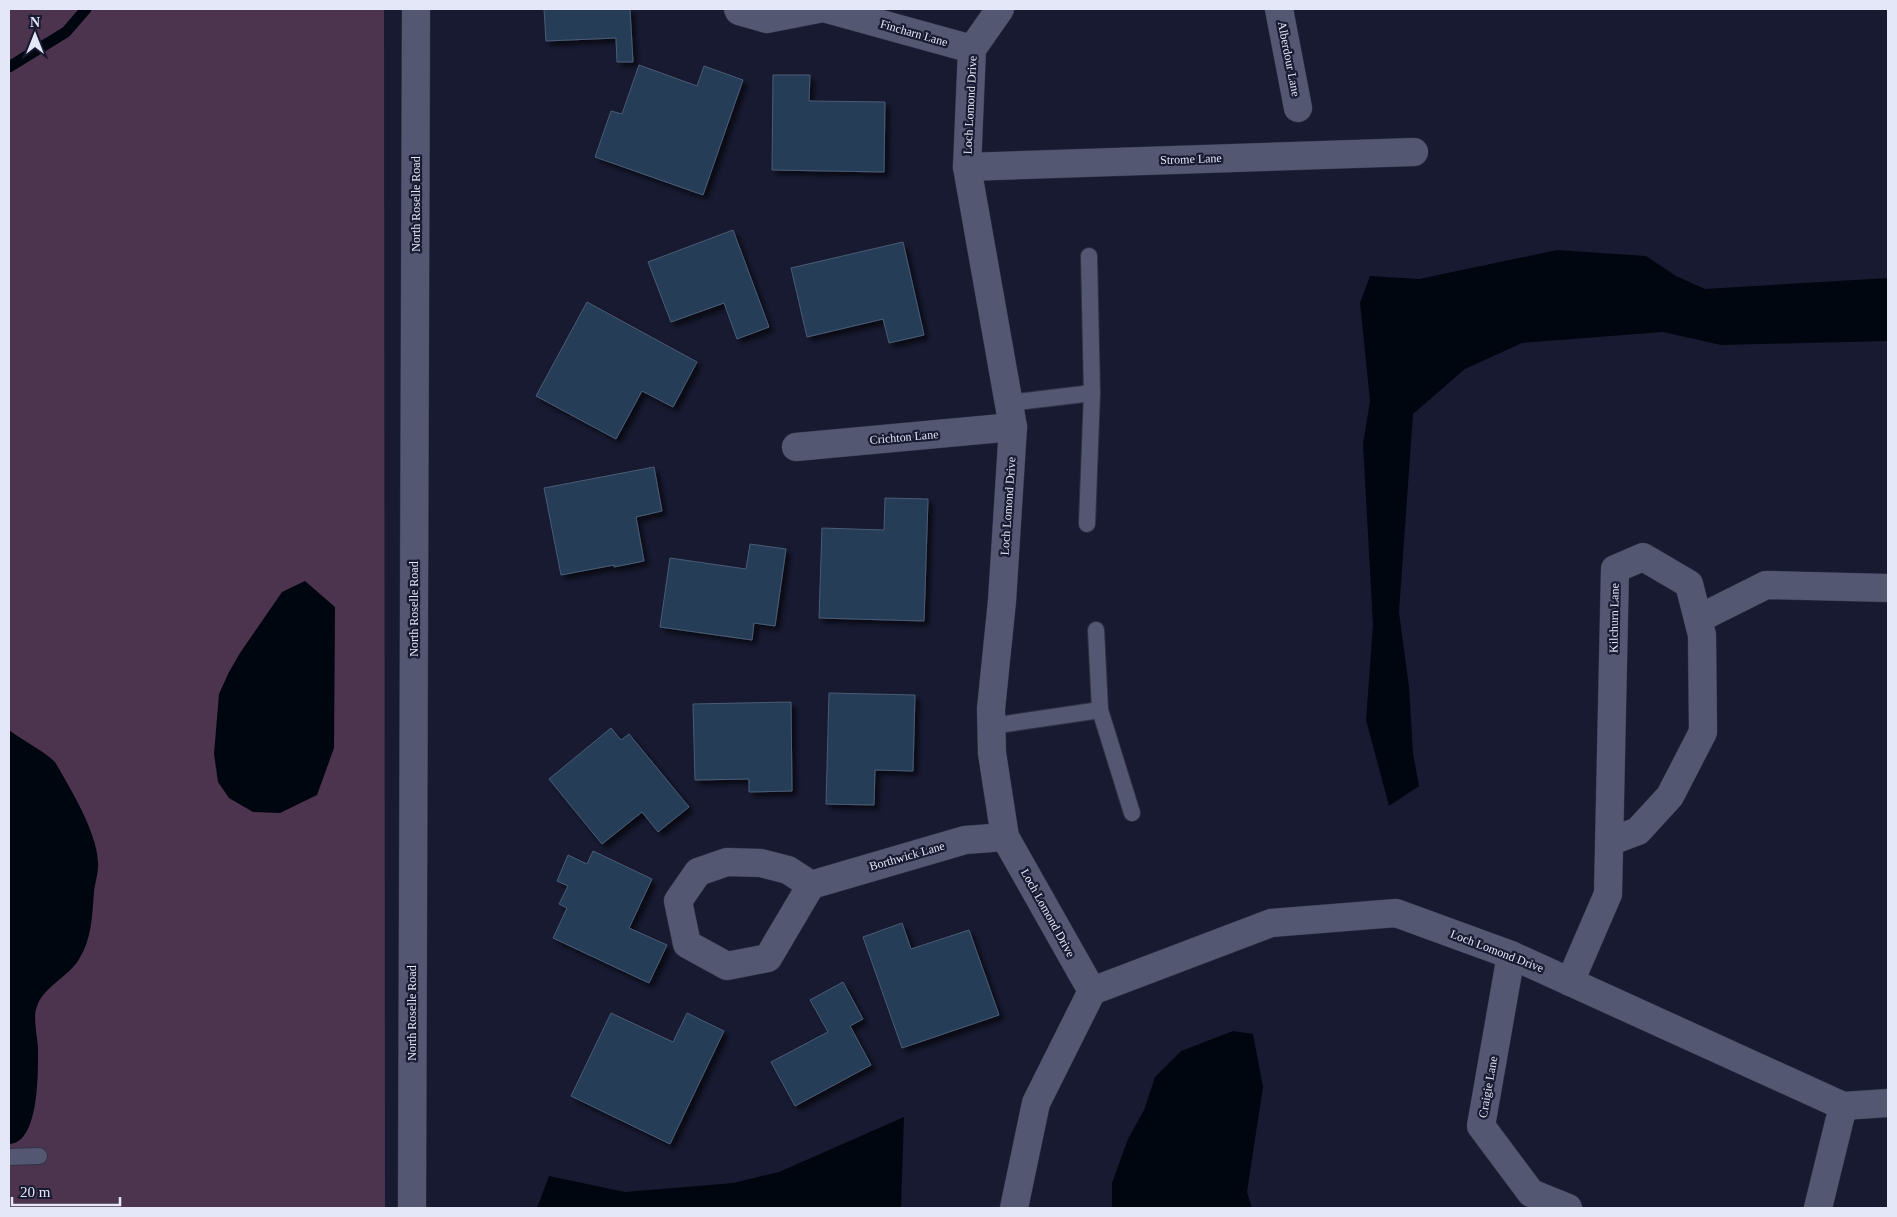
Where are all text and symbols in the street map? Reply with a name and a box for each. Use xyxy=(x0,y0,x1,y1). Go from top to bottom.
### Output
north arrow xyxy=(10,10,60,60)
text: N xyxy=(30,15,40,30)
street label: Fincharn Lane xyxy=(879,17,949,49)
street label: Alberdour Lane xyxy=(1275,20,1303,98)
street label: Loch Lomond Drive xyxy=(960,55,980,155)
street label: Strome Lane xyxy=(1160,151,1222,167)
street label: North Roselle Road xyxy=(409,156,423,252)
street label: Crichton Lane xyxy=(869,427,939,447)
street label: Loch Lomond Drive xyxy=(998,456,1018,556)
street label: North Roselle Road xyxy=(407,561,421,657)
street label: Kilchurn Lane xyxy=(1606,583,1622,653)
street label: Borthwick Lane xyxy=(868,839,946,873)
street label: Loch Lomond Drive xyxy=(1018,866,1078,960)
street label: Loch Lomond Drive xyxy=(1448,927,1546,975)
street label: North Roselle Road xyxy=(405,965,419,1061)
street label: Craigie Lane xyxy=(1476,1055,1500,1119)
scale bar xyxy=(12,1174,120,1206)
text: 20 m xyxy=(20,1184,51,1200)

